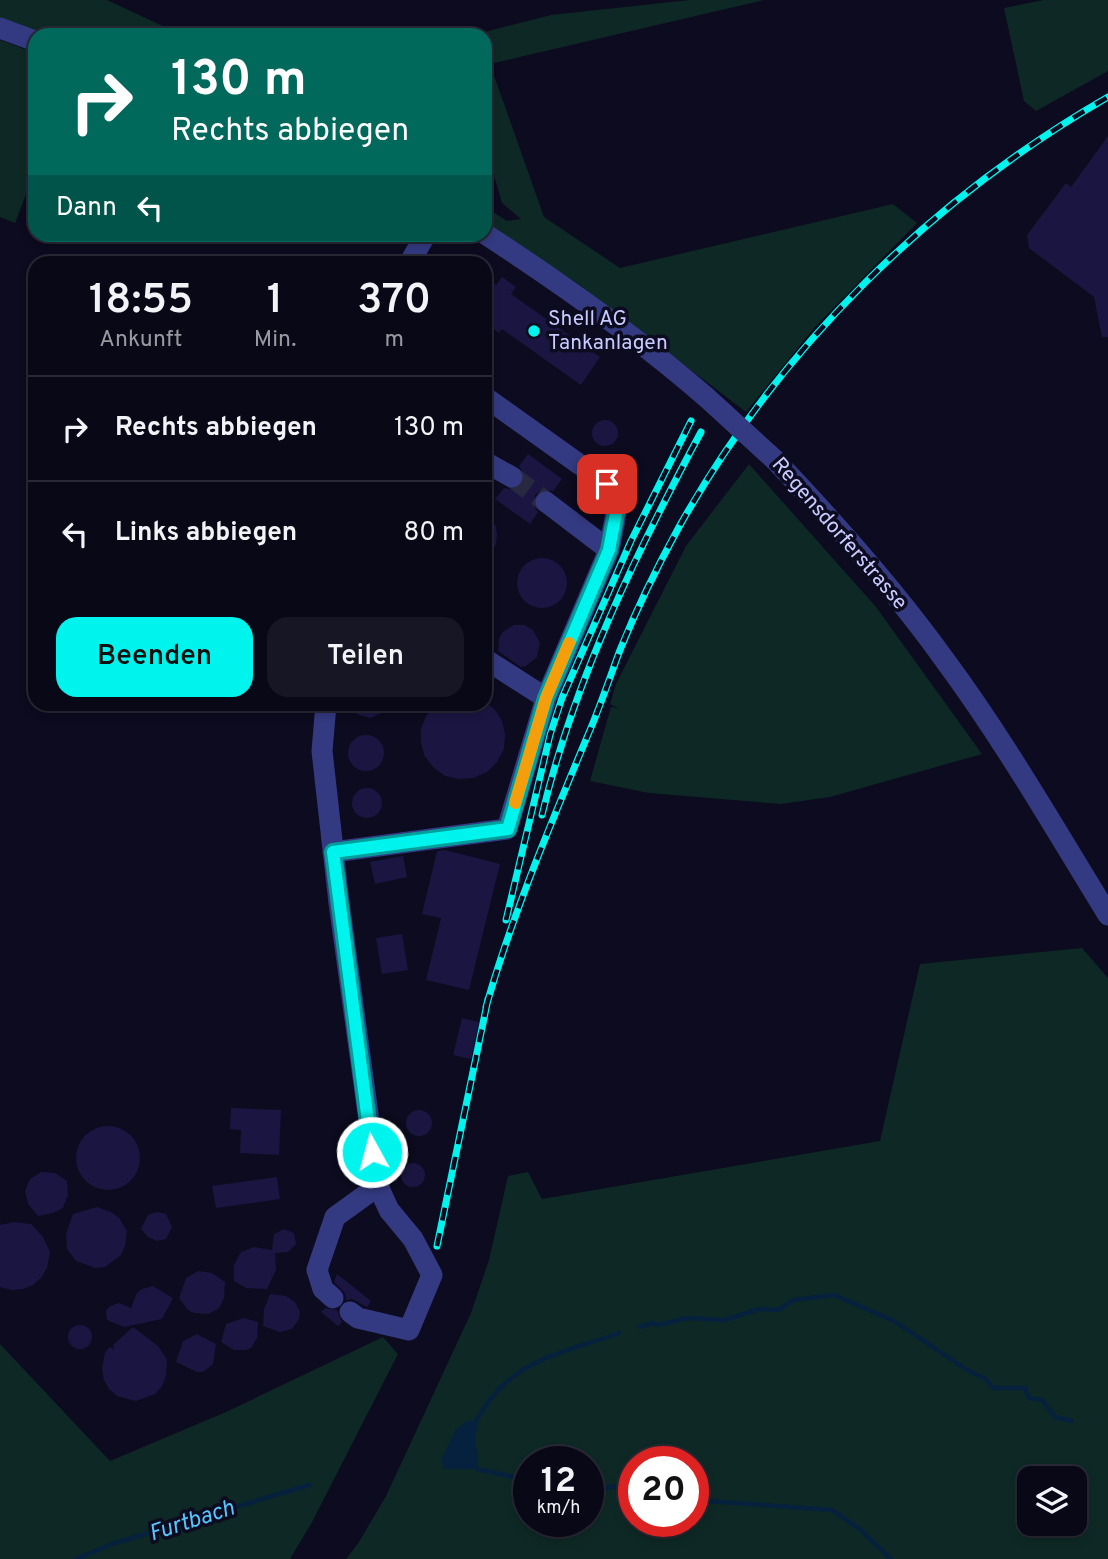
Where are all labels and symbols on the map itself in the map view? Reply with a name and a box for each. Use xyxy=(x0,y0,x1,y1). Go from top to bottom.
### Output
place label: Shell AG Tankanlagen xyxy=(548,306,668,357)
marker: Shell AG Tankanlagen xyxy=(526,323,542,339)
street label: Regensdorferstrasse xyxy=(765,452,913,616)
pin xyxy=(577,454,637,514)
position arrow xyxy=(335,1115,409,1189)
speed limit sign: 20 xyxy=(618,1446,709,1537)
water label: Furtbach xyxy=(145,1494,239,1549)

